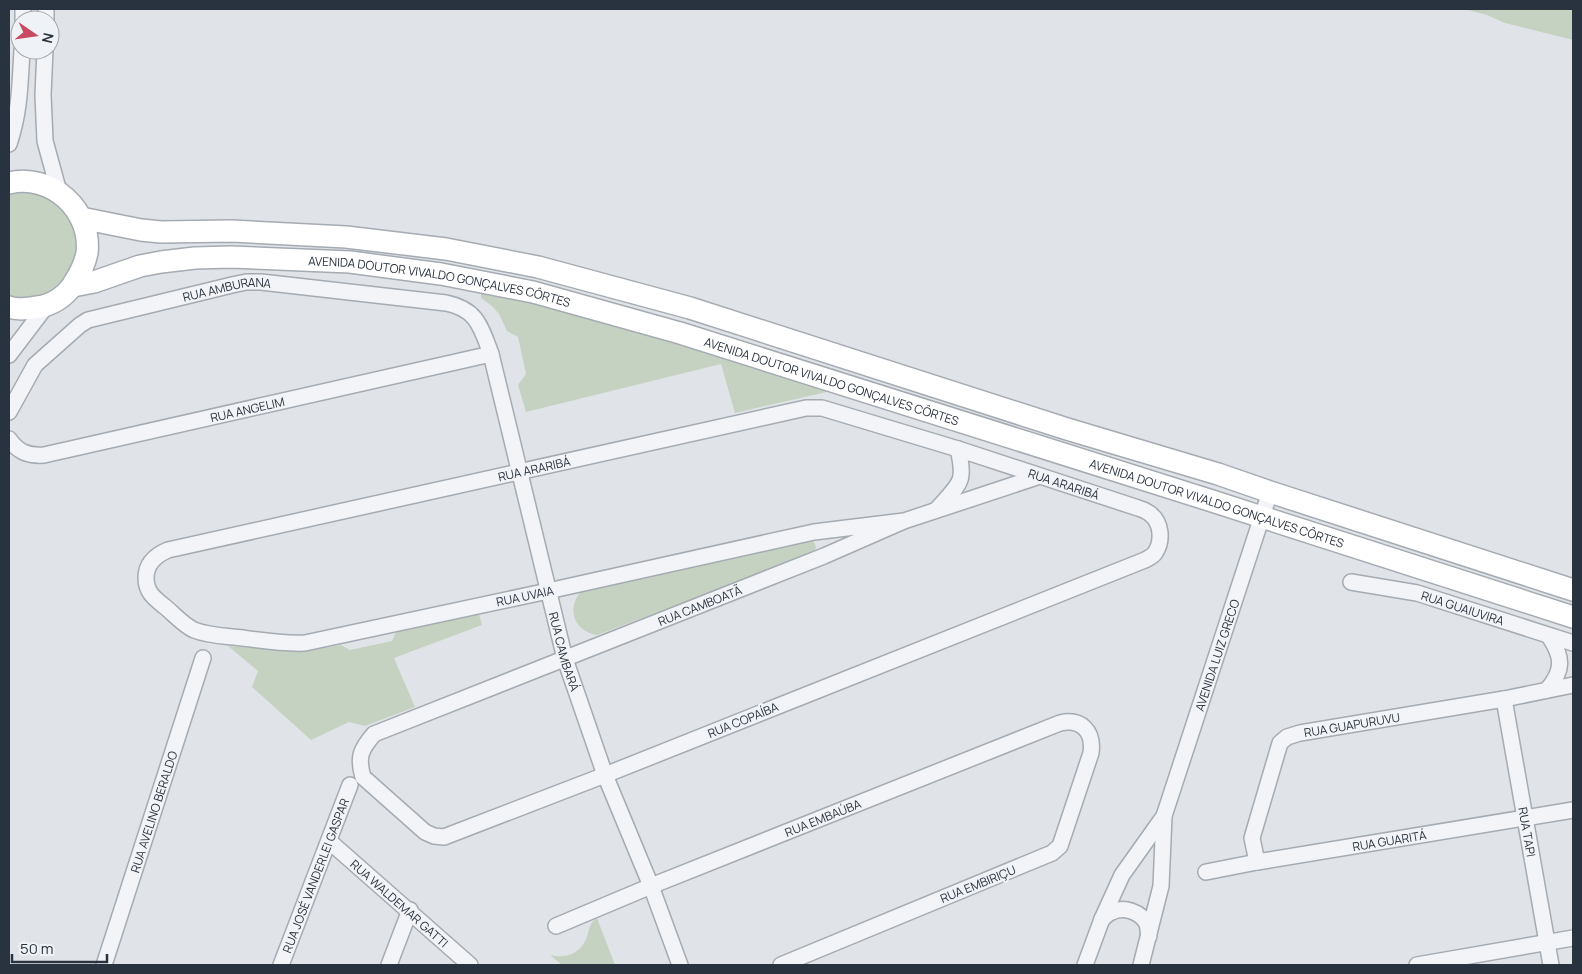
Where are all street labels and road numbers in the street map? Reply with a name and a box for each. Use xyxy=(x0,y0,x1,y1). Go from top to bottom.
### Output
street label: AVENIDA DOUTOR VIVALDO GONÇALVES CÔRTES xyxy=(308,252,573,311)
street label: RUA AMBURANA xyxy=(181,273,273,305)
street label: AVENIDA DOUTOR VIVALDO GONÇALVES CÔRTES xyxy=(702,333,961,429)
street label: RUA ANGELIM xyxy=(208,392,286,426)
street label: RUA ARARIBÁ xyxy=(496,452,572,485)
street label: AVENIDA DOUTOR VIVALDO GONÇALVES CÔRTES xyxy=(1087,454,1346,551)
street label: RUA ARARIBÁ xyxy=(1026,464,1102,503)
street label: RUA CAMBOATÃ xyxy=(655,581,745,629)
street label: RUA UVAIA xyxy=(495,582,556,610)
street label: RUA GUAIUVIRA xyxy=(1419,586,1507,629)
street label: AVENIDA LUIZ GRECO xyxy=(1190,597,1243,713)
street label: RUA CAMBARÁ xyxy=(545,610,584,694)
street label: RUA COPAÍBA xyxy=(705,698,781,742)
street label: RUA GUAPURUVU xyxy=(1303,708,1401,741)
street label: RUA AVELINO BERALDO xyxy=(126,748,181,875)
street label: RUA JOSÉ VANDERLEI GASPAR xyxy=(278,795,353,955)
street label: RUA EMBAÚBA xyxy=(782,795,864,840)
street label: RUA TAPI xyxy=(1515,806,1540,858)
street label: RUA GUARITÁ xyxy=(1351,826,1428,855)
street label: RUA WALDEMAR GATTI xyxy=(347,855,452,951)
street label: RUA EMBIRIÇU xyxy=(938,861,1018,907)

